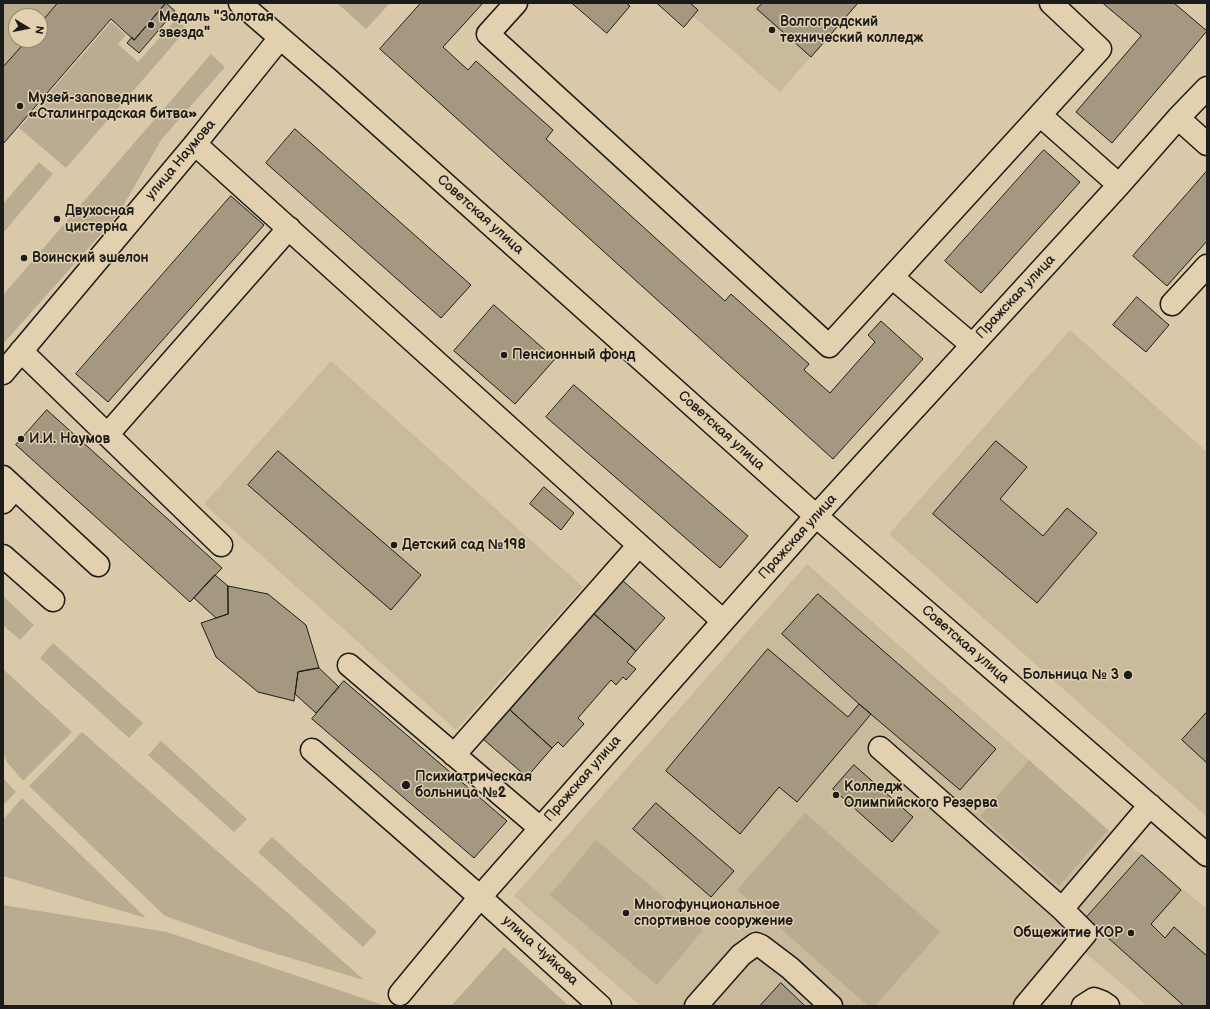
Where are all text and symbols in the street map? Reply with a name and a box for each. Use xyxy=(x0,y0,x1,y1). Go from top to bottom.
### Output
north arrow xyxy=(8,8,48,48)
place label: Медаль "Золотая звезда" xyxy=(159,9,274,42)
place label: Волгоградский технический колледж xyxy=(780,14,923,46)
marker: Медаль "Золотая звезда" xyxy=(146,20,156,30)
text: N xyxy=(32,25,46,35)
marker: Волгоградский технический колледж xyxy=(767,25,777,35)
place label: Музей-заповедник «Сталинградская битва» xyxy=(28,90,198,122)
marker: Музей-заповедник «Сталинградская битва» xyxy=(15,101,25,111)
street label: улица Наумова xyxy=(143,116,219,204)
street label: Советская улица xyxy=(433,172,527,258)
place label: Двухосная цистерна xyxy=(65,203,134,236)
marker: Двухосная цистерна xyxy=(52,214,62,224)
place label: Воинский эшелон xyxy=(32,250,149,266)
street label: Пражская улица xyxy=(973,251,1059,343)
marker: Воинский эшелон xyxy=(19,253,29,263)
place label: Пенсионный фонд xyxy=(512,347,635,363)
marker: Пенсионный фонд xyxy=(499,350,509,360)
street label: Советская улица xyxy=(674,388,768,474)
place label: И.И. Наумов xyxy=(29,431,110,447)
marker: И.И. Наумов xyxy=(16,434,26,444)
street label: Пражская улица xyxy=(755,491,841,583)
place label: Детский сад №198 xyxy=(402,537,526,553)
marker: Детский сад №198 xyxy=(389,540,399,550)
street label: Советская улица xyxy=(918,602,1012,688)
place label: Больница № 3 xyxy=(1023,667,1119,683)
marker: Больница № 3 xyxy=(1122,669,1134,681)
street label: Пражская улица xyxy=(541,732,625,826)
place label: Психиатрическая больница №2 xyxy=(415,769,532,802)
marker: Психиатрическая больница №2 xyxy=(400,779,412,791)
place label: Колледж Олимпийского Резерва xyxy=(844,779,998,812)
marker: Колледж Олимпийского Резерва xyxy=(831,790,841,800)
place label: Многофунциональное спортивное сооружение xyxy=(634,897,793,930)
marker: Многофунциональное спортивное сооружение xyxy=(621,908,631,918)
street label: улица Чуйкова xyxy=(499,913,581,989)
place label: Общежитие КОР xyxy=(1013,925,1123,941)
marker: Общежитие КОР xyxy=(1126,928,1136,938)

